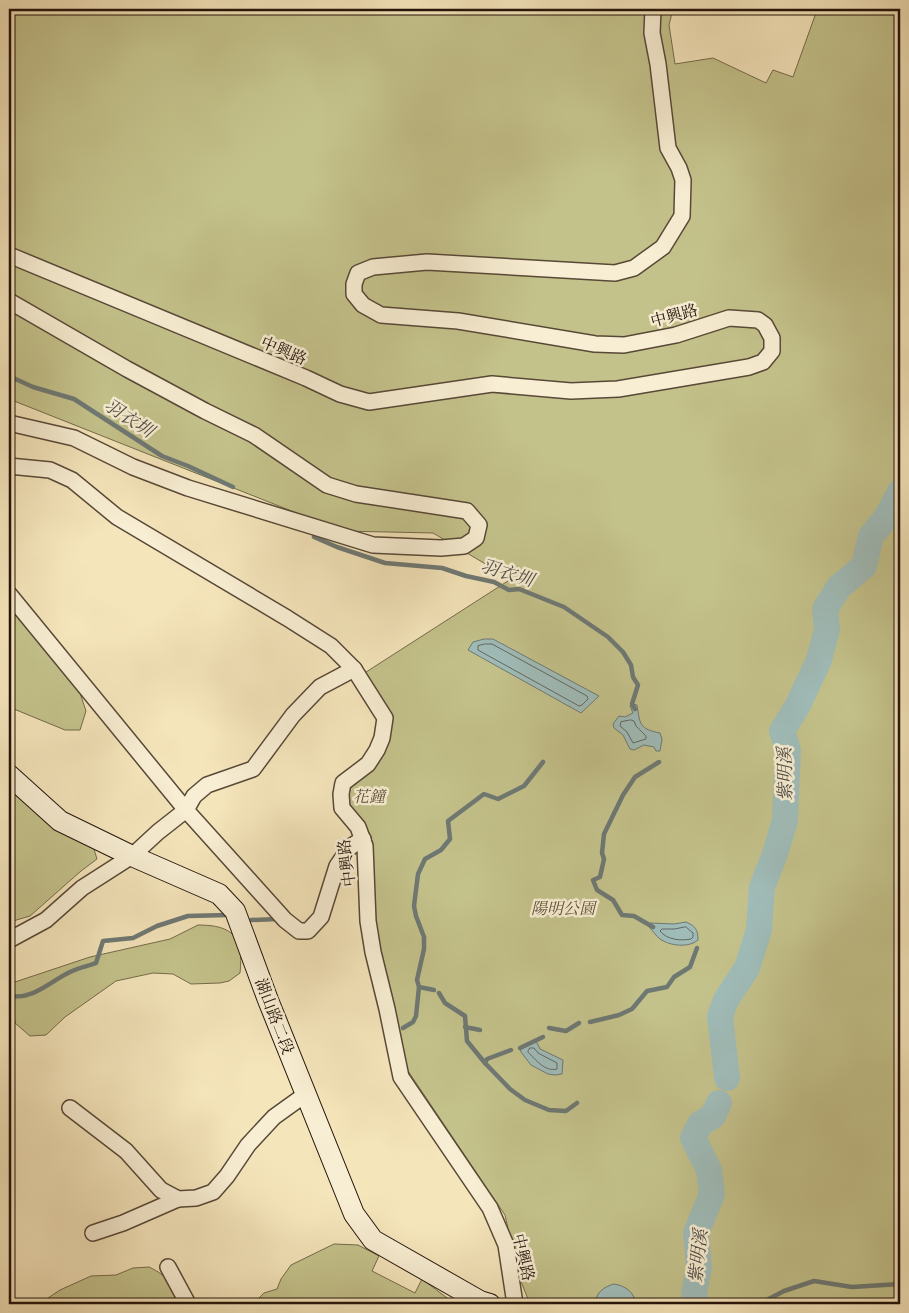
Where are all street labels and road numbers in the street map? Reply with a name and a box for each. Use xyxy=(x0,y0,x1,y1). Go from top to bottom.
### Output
street label: 中興路 xyxy=(648,299,700,331)
street label: 中興路 xyxy=(258,331,310,369)
street label: 中興路 xyxy=(333,838,359,888)
street label: 湖山路二段 xyxy=(251,975,299,1057)
street label: 中興路 xyxy=(509,1231,539,1283)

